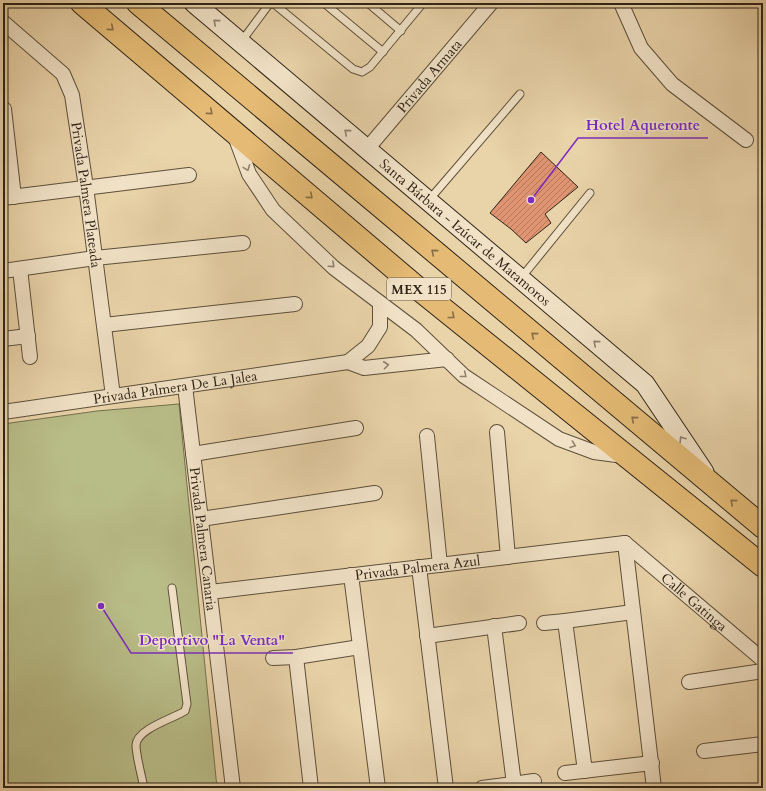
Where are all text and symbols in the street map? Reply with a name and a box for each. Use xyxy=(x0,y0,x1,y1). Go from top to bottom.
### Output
one-way arrow xyxy=(213,19,221,26)
one-way arrow xyxy=(107,24,114,31)
street label: Privada Armata xyxy=(393,35,466,117)
one-way arrow xyxy=(206,108,213,115)
callout: Hotel Aqueronte xyxy=(578,111,708,138)
text: Hotel Aqueronte xyxy=(586,115,700,135)
street label: Privada Palmera Plateada xyxy=(66,121,105,269)
one-way arrow xyxy=(345,130,352,137)
street label: Santa Bárbara - Izúcar de Matamoros xyxy=(375,155,555,311)
one-way arrow xyxy=(243,165,251,172)
one-way arrow xyxy=(305,192,312,199)
one-way arrow xyxy=(432,249,439,256)
one-way arrow xyxy=(327,261,335,268)
road number: MEX 115 xyxy=(387,278,451,300)
one-way arrow xyxy=(447,311,454,318)
one-way arrow xyxy=(531,333,539,340)
one-way arrow xyxy=(594,340,601,347)
one-way arrow xyxy=(383,361,389,370)
street label: Privada Palmera De La Jalea xyxy=(92,366,258,409)
one-way arrow xyxy=(460,370,467,377)
one-way arrow xyxy=(631,416,638,423)
one-way arrow xyxy=(679,436,687,443)
one-way arrow xyxy=(570,440,577,448)
street label: Privada Palmera Canaria xyxy=(185,466,221,612)
one-way arrow xyxy=(731,500,738,507)
street label: Privada Palmera Azul xyxy=(354,551,482,585)
street label: Calle Gatinga xyxy=(657,569,731,636)
callout: Deportivo "La Venta" xyxy=(131,626,293,653)
text: Deportivo "La Venta" xyxy=(139,630,285,650)

